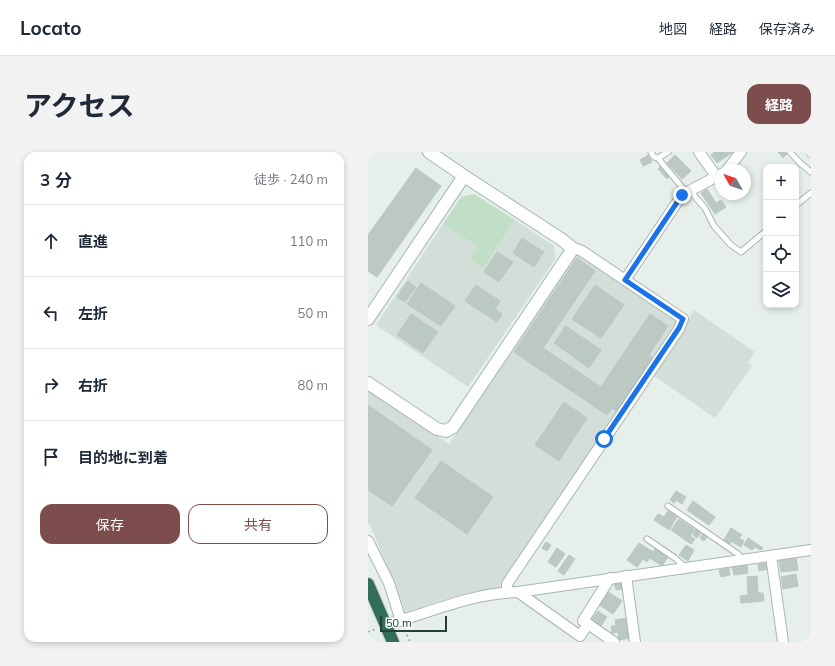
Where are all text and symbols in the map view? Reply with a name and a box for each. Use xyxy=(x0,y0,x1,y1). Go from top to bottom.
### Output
text: Locato xyxy=(20,16,81,40)
text: 地図 xyxy=(659,20,687,38)
text: 経路 xyxy=(709,20,737,38)
text: 保存済み xyxy=(759,20,815,38)
button: 経路 xyxy=(747,84,811,124)
text: アクセス xyxy=(24,88,135,123)
north arrow xyxy=(715,164,751,200)
map controls xyxy=(763,164,799,308)
button: + xyxy=(763,164,799,200)
text: 3 分 xyxy=(40,169,72,190)
text: 徒歩 · 240 m xyxy=(254,171,328,187)
route end xyxy=(673,186,691,204)
button: − xyxy=(763,200,799,236)
icon: ahead xyxy=(40,230,62,252)
text: 直進 xyxy=(78,232,108,251)
text: 110 m xyxy=(290,233,328,249)
button: locate xyxy=(763,236,799,272)
button: layers xyxy=(763,272,799,308)
icon: left xyxy=(40,302,62,324)
text: 左折 xyxy=(78,304,108,323)
text: 50 m xyxy=(298,305,328,321)
icon: right xyxy=(40,374,62,396)
text: 右折 xyxy=(78,376,108,395)
text: 80 m xyxy=(298,377,328,393)
route start xyxy=(595,430,613,448)
icon: arrive xyxy=(40,446,62,468)
text: 目的地に到着 xyxy=(78,448,168,467)
button: 保存 xyxy=(40,504,180,544)
button: 共有 xyxy=(188,504,328,544)
scale bar xyxy=(380,614,447,633)
text: 50 m xyxy=(386,616,412,630)

